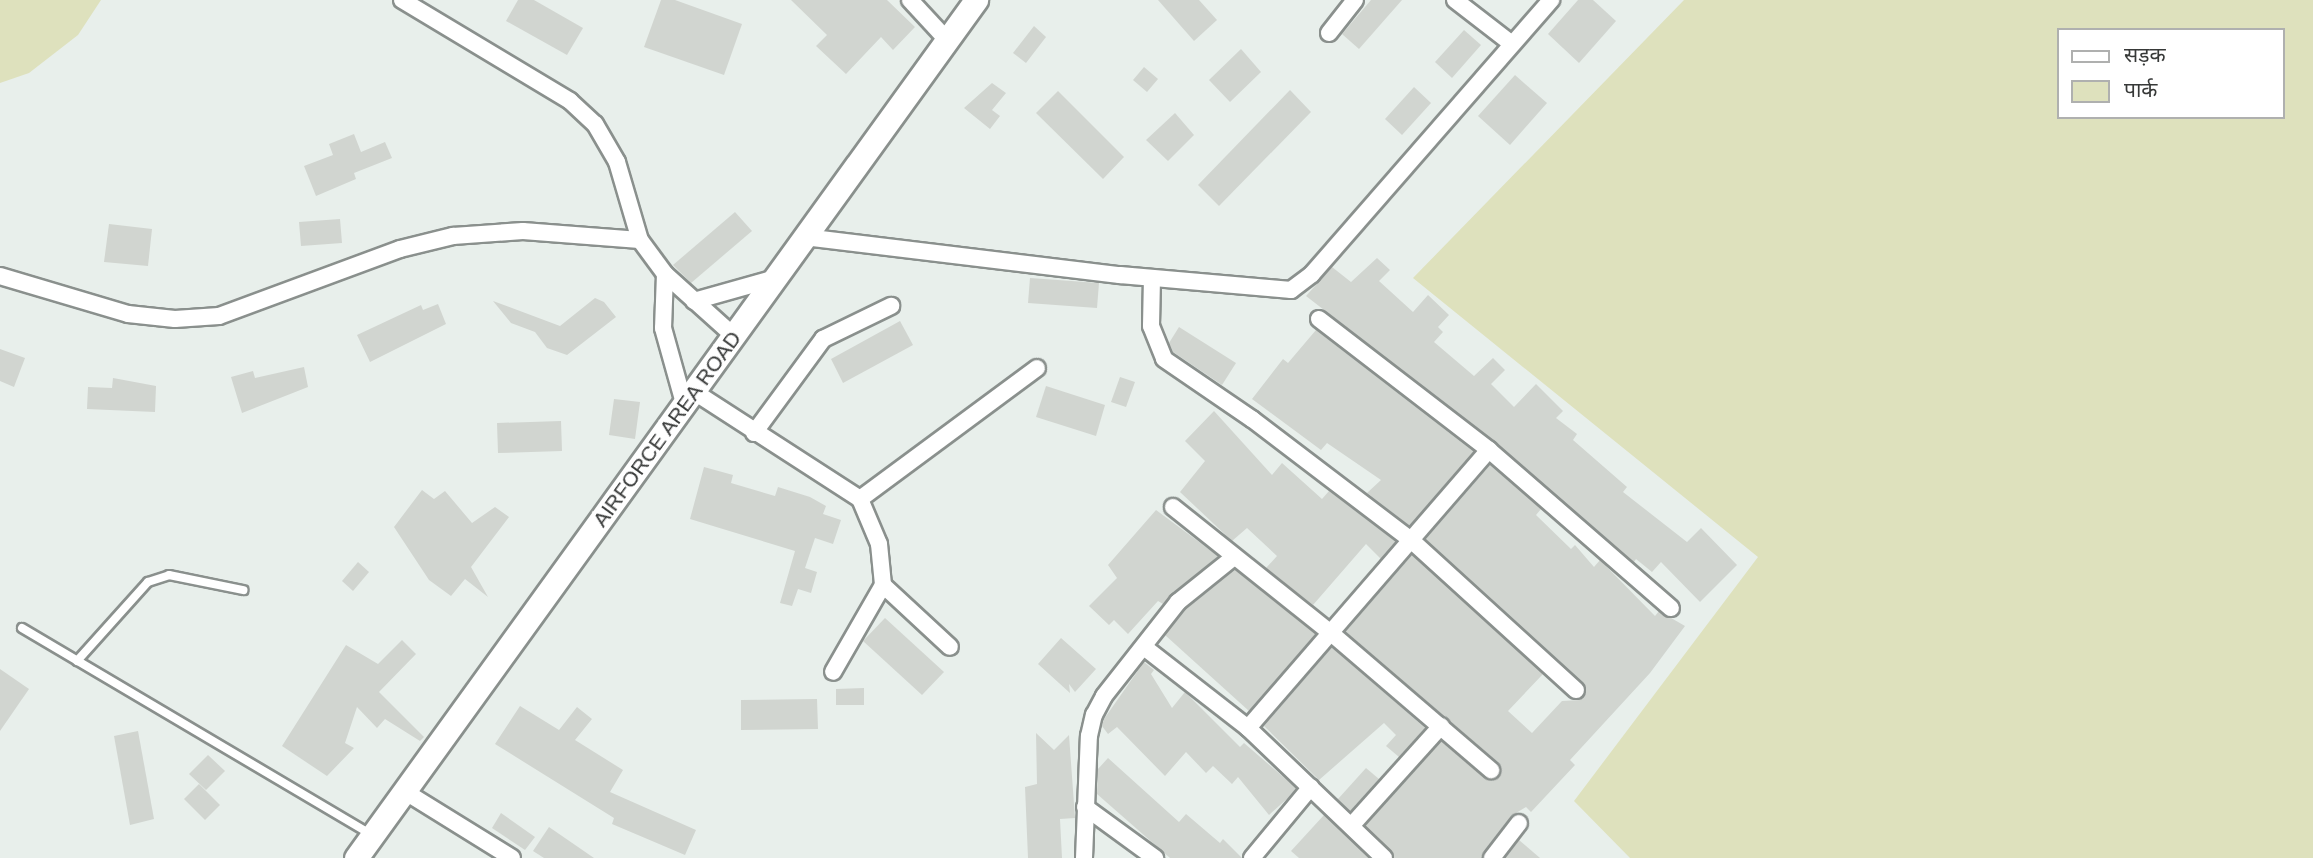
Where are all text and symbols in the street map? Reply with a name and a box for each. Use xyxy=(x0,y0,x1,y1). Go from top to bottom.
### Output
legend xyxy=(2058,28,2285,119)
text: सड़क xyxy=(2124,43,2166,66)
text: पार्क xyxy=(2124,78,2158,101)
street label: AIRFORCE AREA ROAD xyxy=(587,325,747,533)

